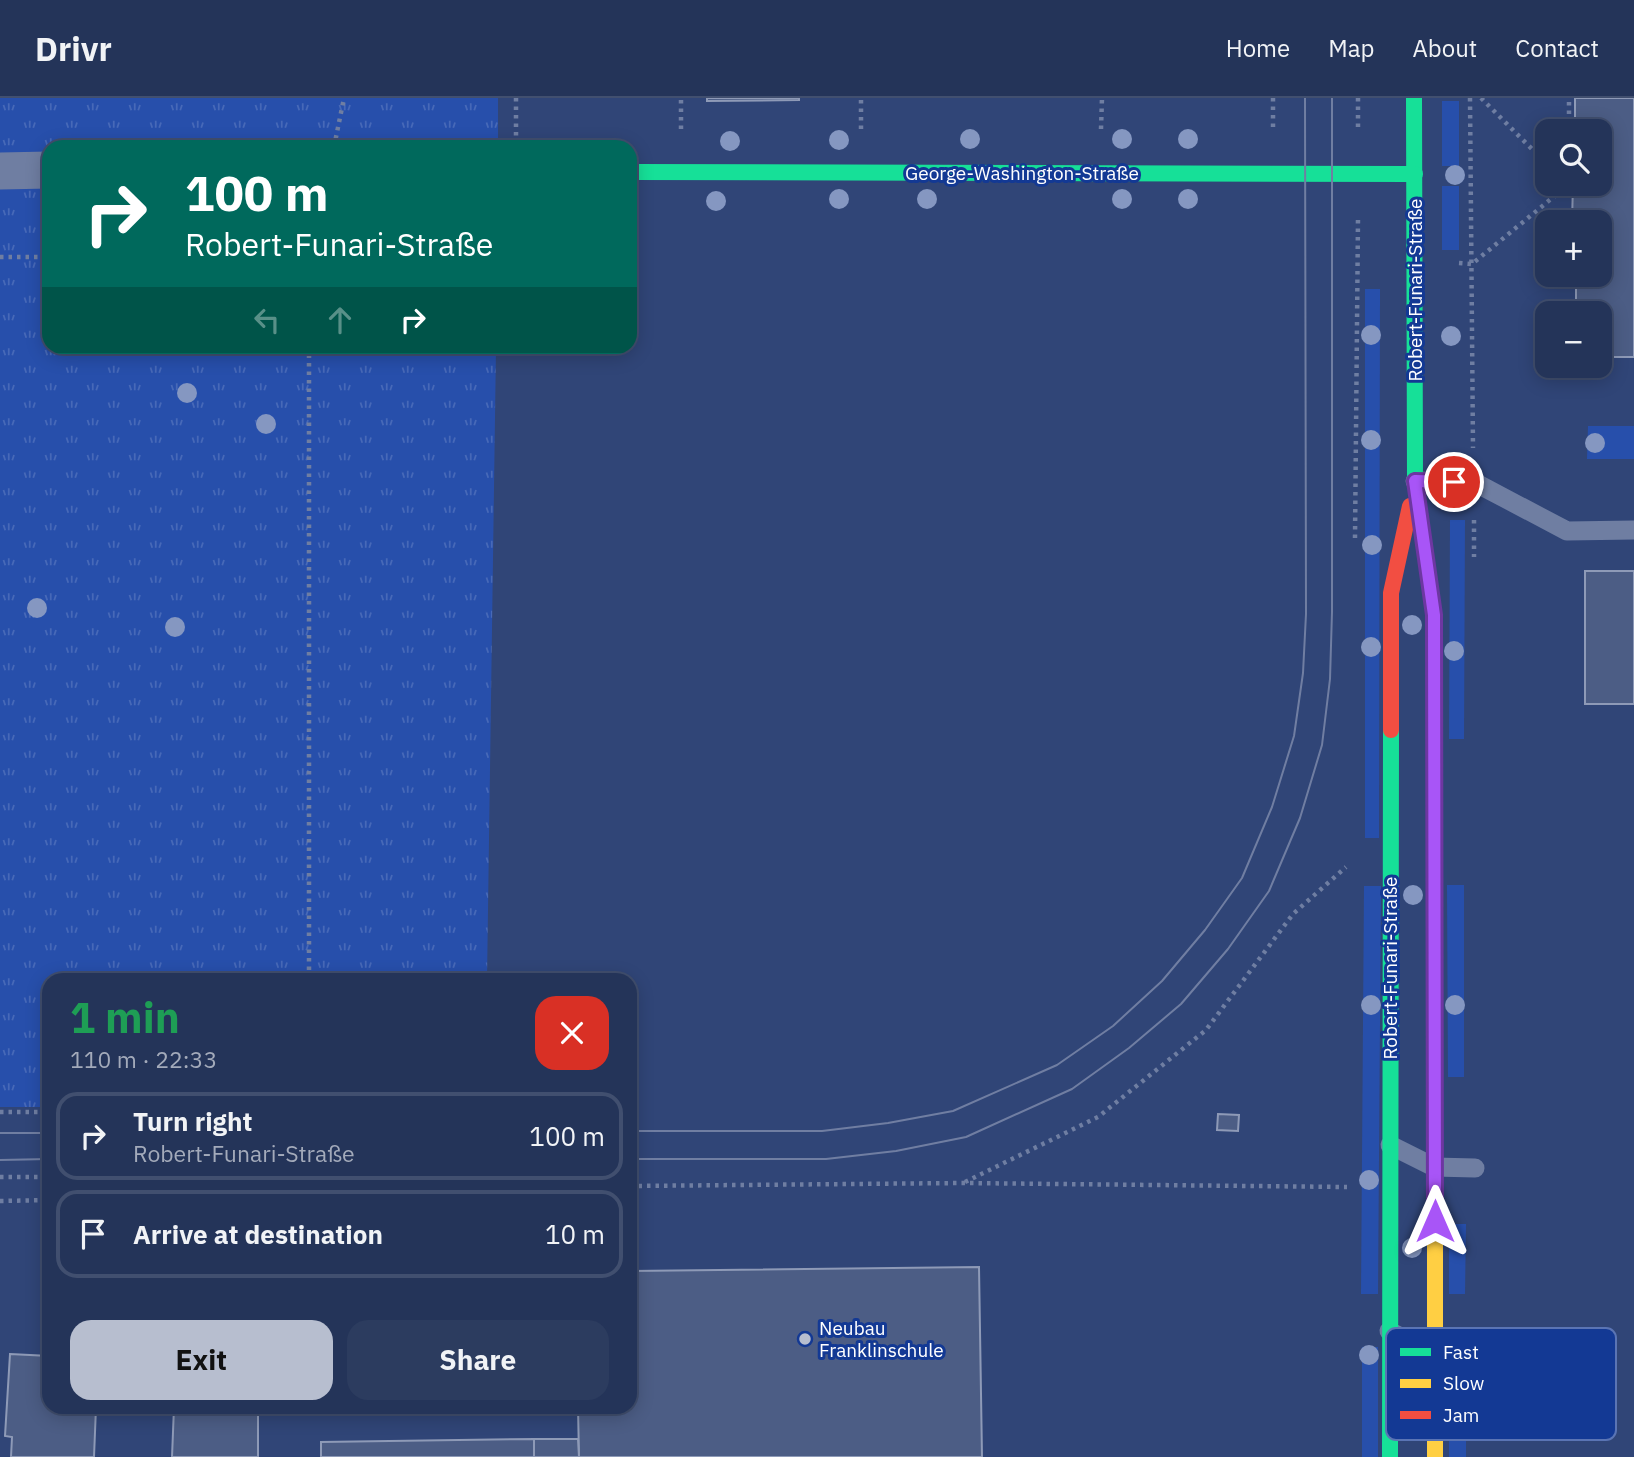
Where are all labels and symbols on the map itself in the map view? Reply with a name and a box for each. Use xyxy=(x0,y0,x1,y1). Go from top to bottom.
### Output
street label: George-Washington-Straße xyxy=(905,161,1139,185)
street label: Robert-Funari-Straße xyxy=(1403,198,1427,382)
pin xyxy=(1424,452,1484,512)
street label: Robert-Funari-Straße xyxy=(1378,876,1402,1060)
position arrow xyxy=(1398,1184,1472,1258)
place label: Neubau Franklinschule xyxy=(819,1316,944,1362)
legend xyxy=(1386,1328,1616,1440)
marker: Neubau Franklinschule xyxy=(797,1331,813,1347)
text: Fast xyxy=(1443,1340,1479,1364)
text: Slow xyxy=(1443,1371,1484,1395)
text: Jam xyxy=(1443,1403,1479,1427)

